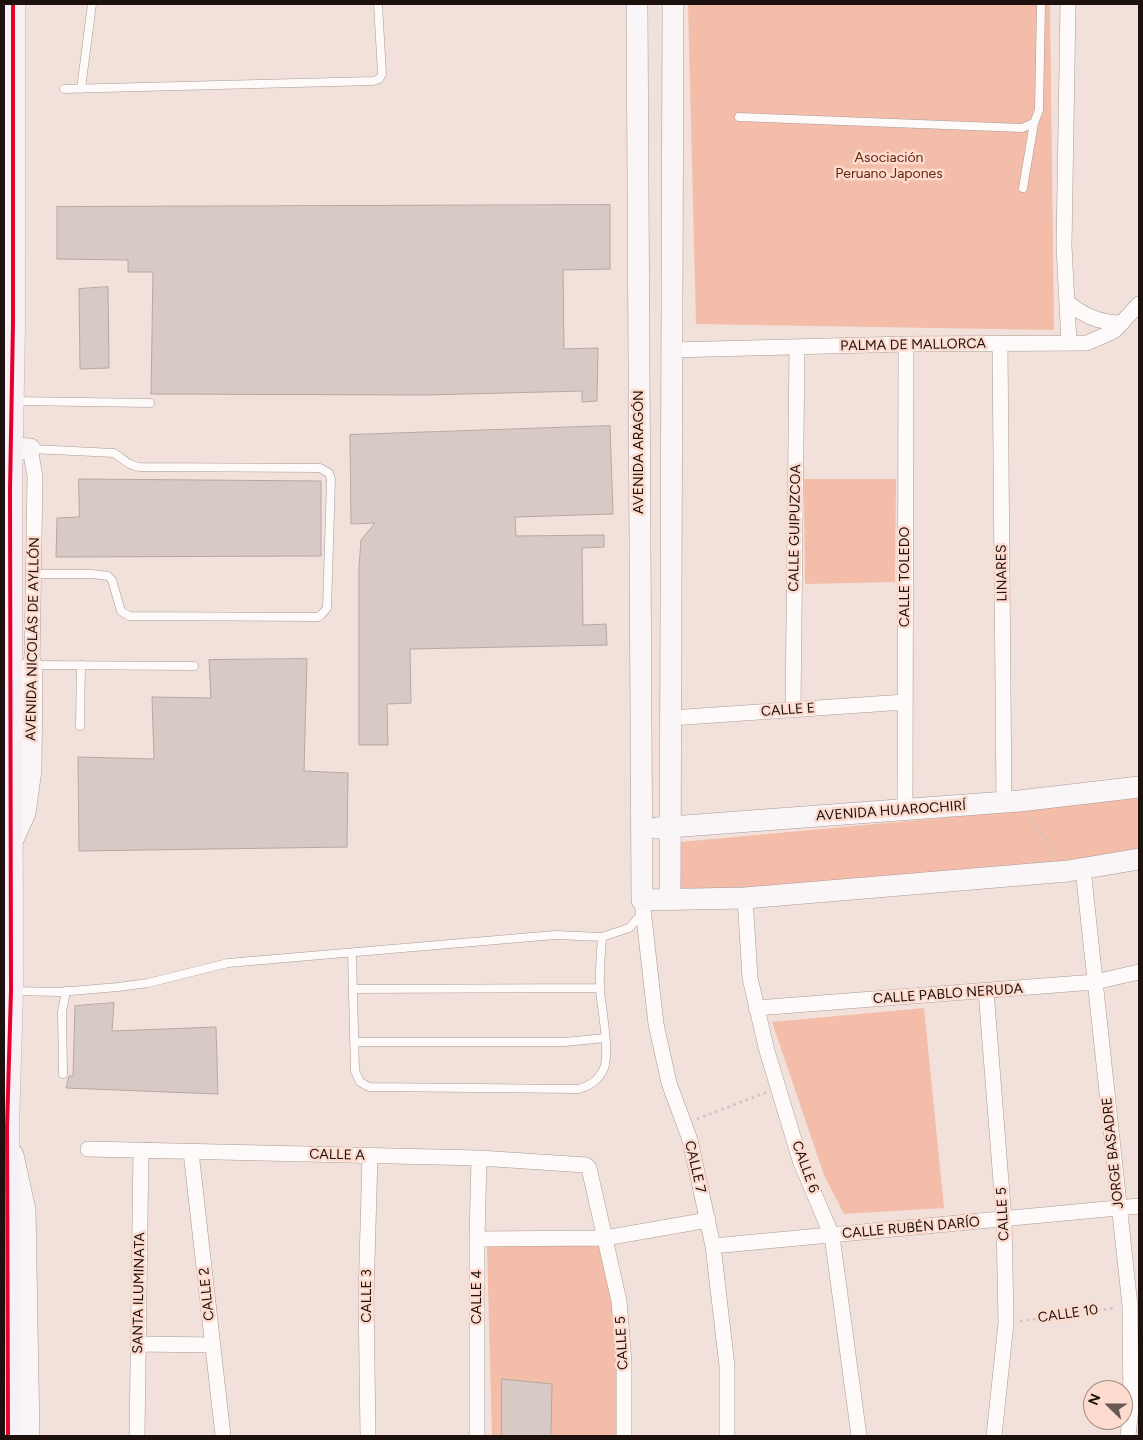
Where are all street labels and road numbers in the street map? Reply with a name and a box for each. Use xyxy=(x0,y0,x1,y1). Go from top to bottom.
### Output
street label: PALMA DE MALLORCA xyxy=(840,335,986,355)
street label: AVENIDA ARAGÓN xyxy=(631,390,647,514)
street label: CALLE GUIPUZCOA xyxy=(785,464,805,592)
street label: CALLE TOLEDO xyxy=(897,527,913,627)
street label: AVENIDA NICOLÁS DE AYLLÓN xyxy=(23,537,43,741)
street label: LINARES xyxy=(993,544,1011,602)
street label: CALLE E xyxy=(760,700,816,720)
street label: AVENIDA HUAROCHIRÍ xyxy=(815,797,967,825)
street label: CALLE PABLO NERUDA xyxy=(872,980,1024,1008)
street label: JORGE BASADRE xyxy=(1099,1096,1127,1210)
street label: CALLE 7 xyxy=(681,1139,709,1195)
street label: CALLE 6 xyxy=(788,1139,822,1195)
street label: CALLE A xyxy=(309,1146,365,1164)
street label: CALLE 5 xyxy=(993,1187,1013,1241)
street label: CALLE RUBÉN DARÍO xyxy=(841,1214,981,1242)
street label: SANTA ILUMINATA xyxy=(130,1232,148,1354)
street label: CALLE 2 xyxy=(196,1266,218,1322)
street label: CALLE 3 xyxy=(359,1269,375,1323)
street label: CALLE 4 xyxy=(469,1270,485,1324)
street label: CALLE 10 xyxy=(1037,1301,1099,1327)
street label: CALLE 5 xyxy=(612,1316,632,1370)

